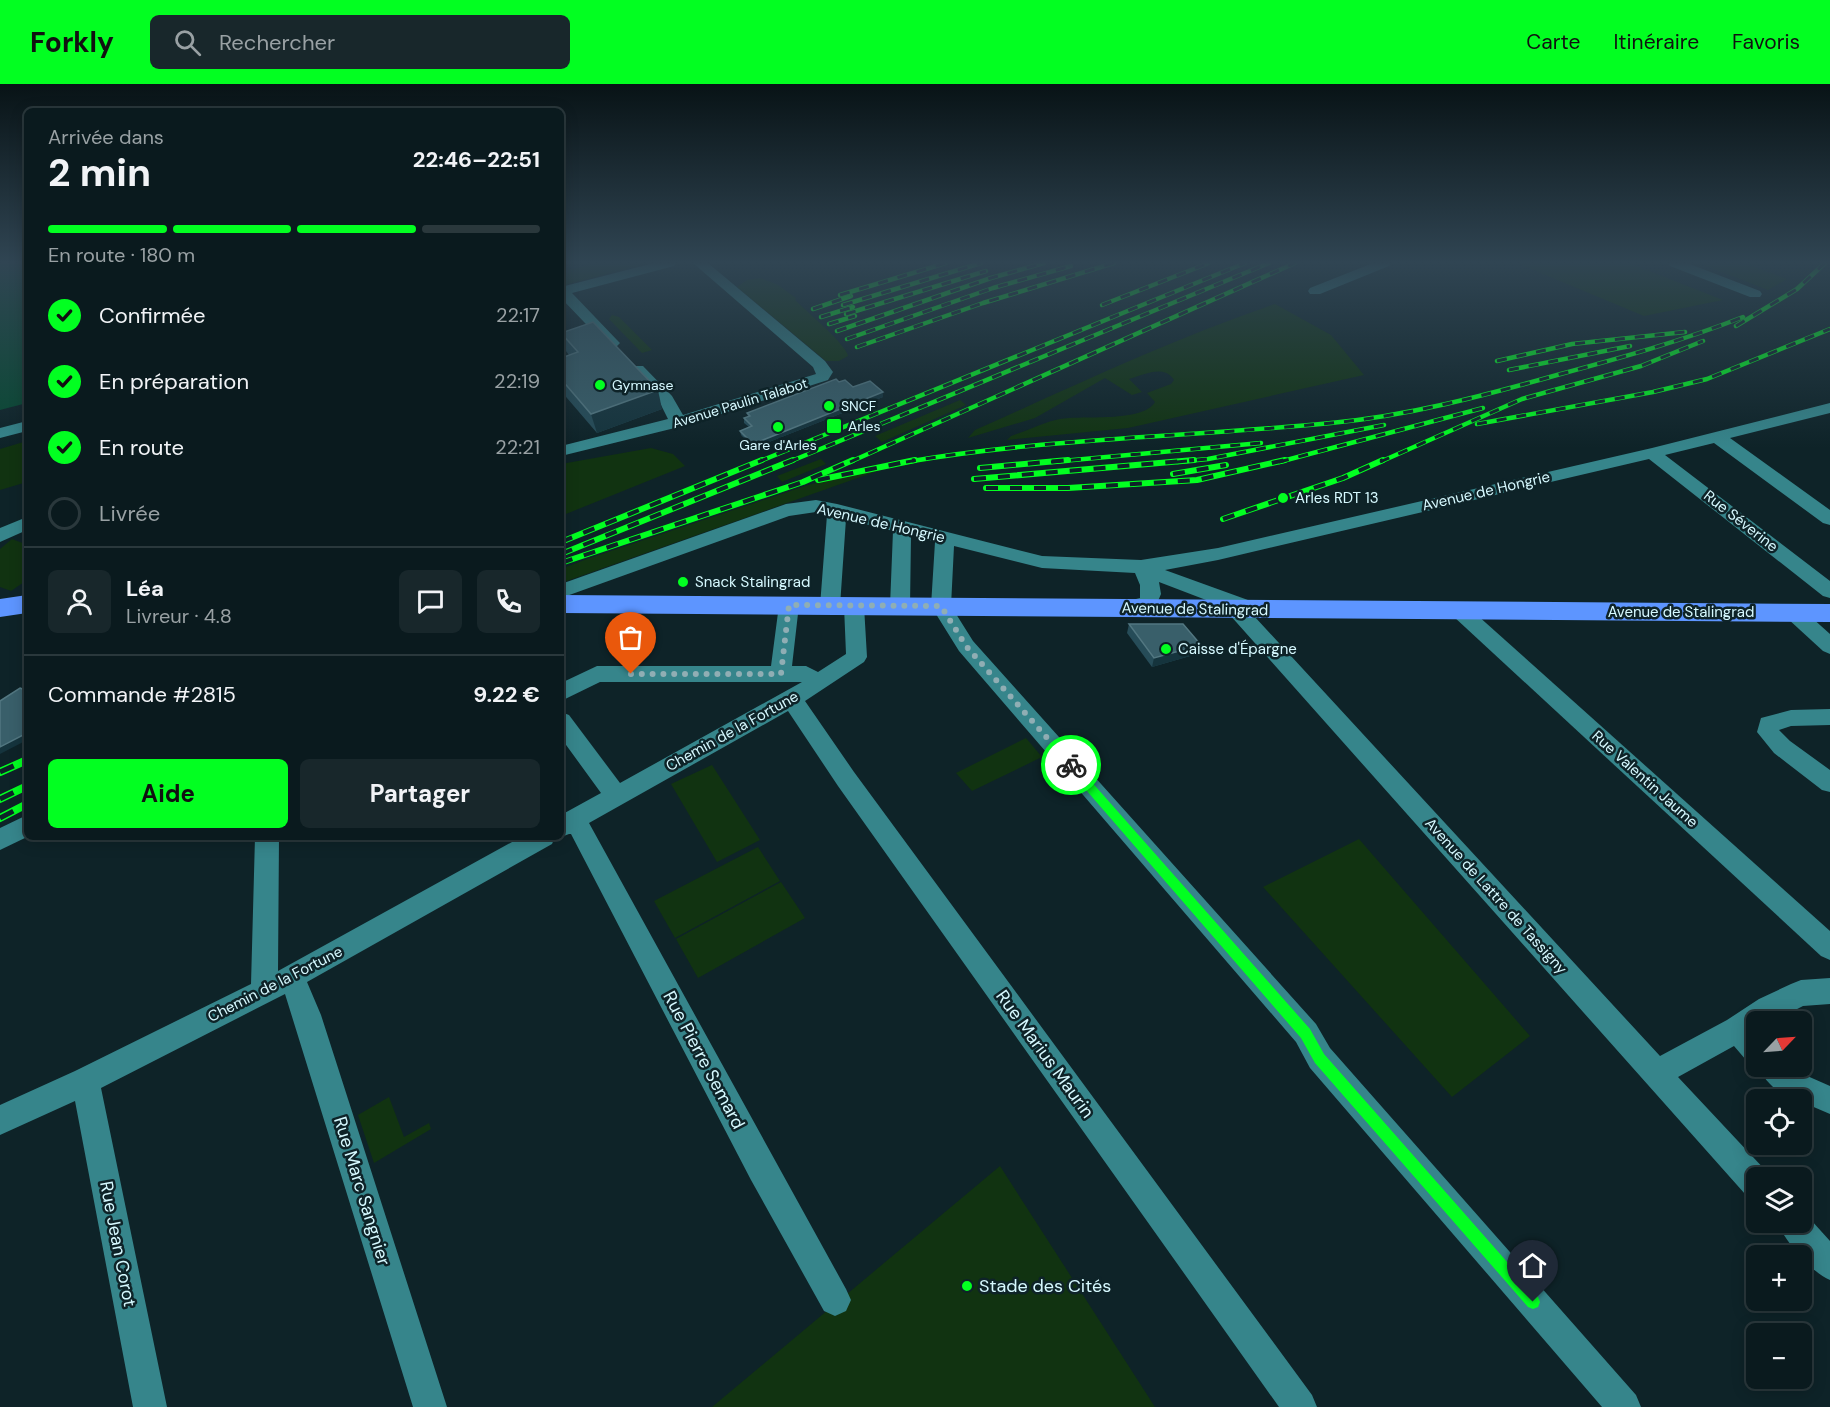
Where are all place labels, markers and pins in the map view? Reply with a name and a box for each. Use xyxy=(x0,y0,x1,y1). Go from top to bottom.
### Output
place label: Gymnase xyxy=(612,376,674,394)
marker: Gymnase xyxy=(593,378,607,392)
place label: SNCF xyxy=(841,397,877,415)
marker: SNCF xyxy=(822,399,836,413)
marker: Arles xyxy=(825,417,843,435)
place label: Arles xyxy=(848,417,881,435)
marker: Gare d'Arles xyxy=(771,420,785,434)
place label: Gare d'Arles xyxy=(739,436,817,454)
place label: Arles RDT 13 xyxy=(1295,488,1379,508)
marker: Arles RDT 13 xyxy=(1276,491,1290,505)
place label: Snack Stalingrad xyxy=(695,572,810,592)
marker: Snack Stalingrad xyxy=(676,575,690,589)
pin xyxy=(605,612,656,674)
place label: Caisse d'Épargne xyxy=(1178,639,1297,659)
marker: Caisse d'Épargne xyxy=(1159,642,1173,656)
pin xyxy=(1507,1240,1558,1302)
place label: Stade des Cités xyxy=(979,1274,1111,1298)
marker: Stade des Cités xyxy=(960,1279,974,1293)

